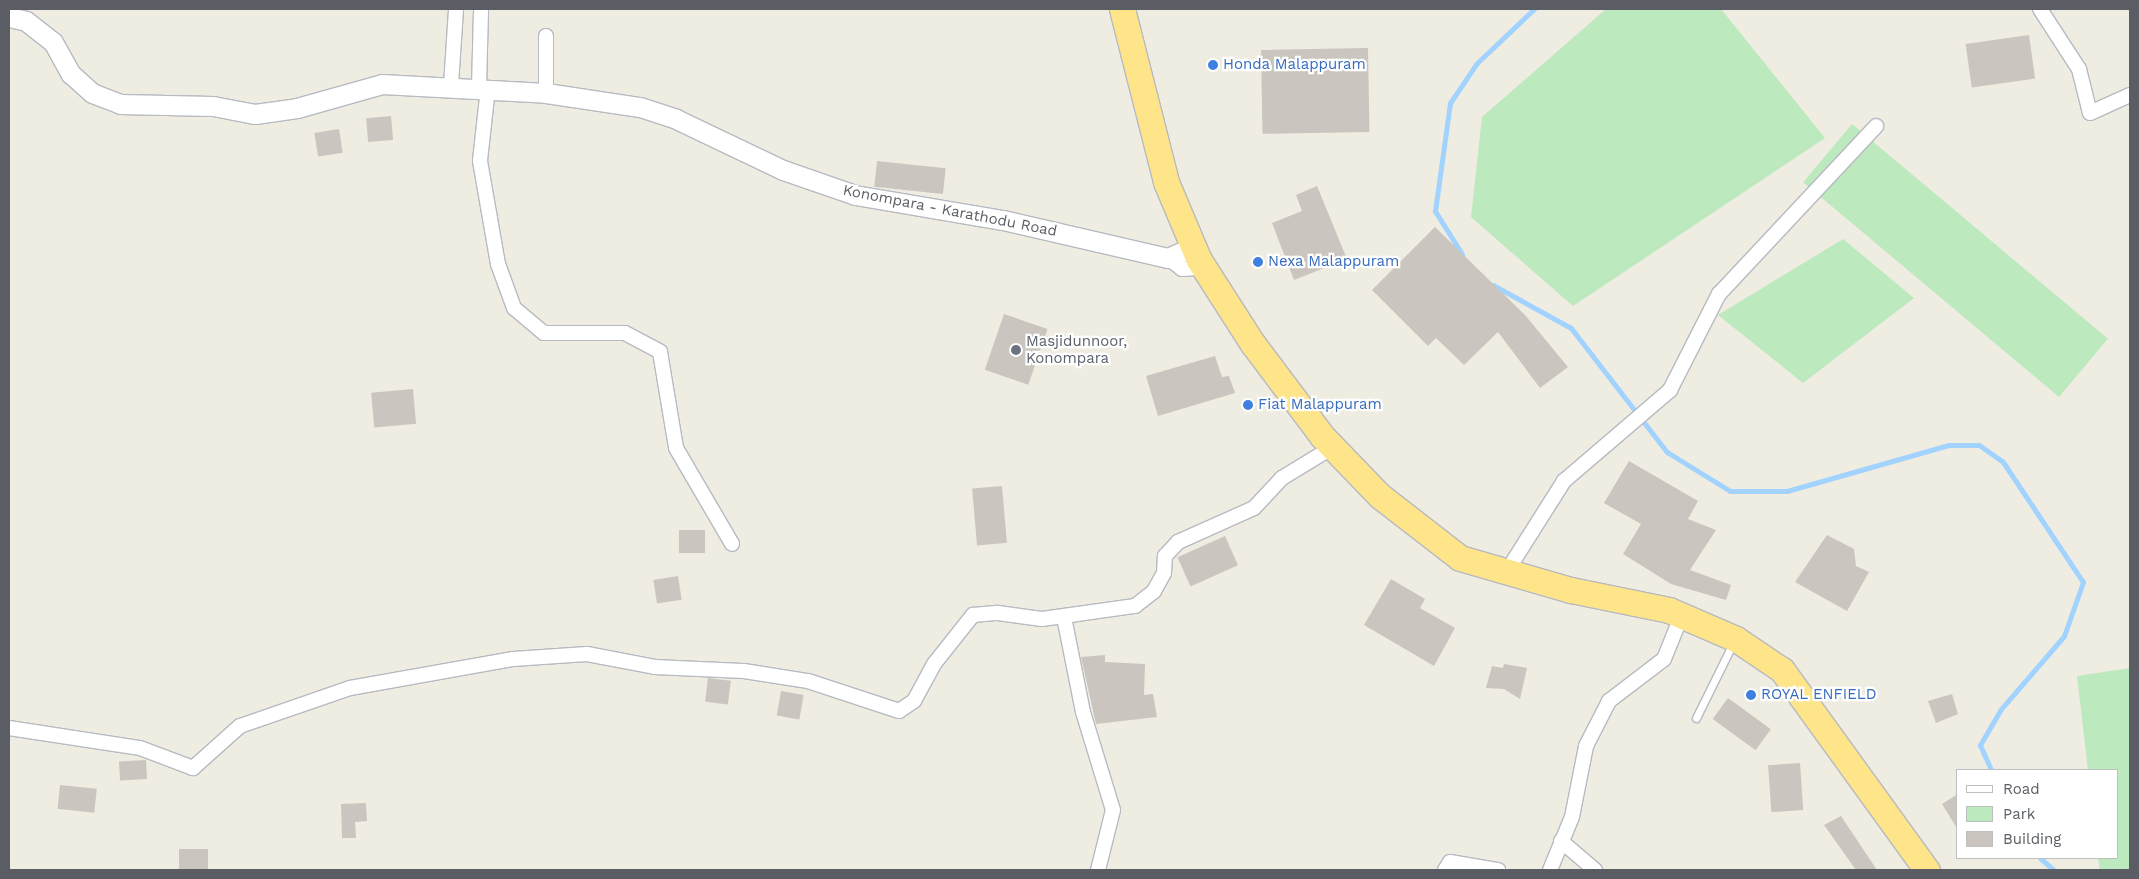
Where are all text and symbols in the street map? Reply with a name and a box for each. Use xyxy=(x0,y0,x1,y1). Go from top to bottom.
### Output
place label: Honda Malappuram xyxy=(1223,56,1366,74)
marker: Honda Malappuram xyxy=(1207,59,1219,71)
street label: Konompara - Karathodu Road xyxy=(841,181,1059,241)
place label: Nexa Malappuram xyxy=(1268,253,1400,271)
marker: Nexa Malappuram xyxy=(1252,256,1264,268)
place label: Masjidunnoor, Konompara xyxy=(1026,332,1127,367)
marker: Masjidunnoor, Konompara xyxy=(1010,344,1022,356)
place label: Fiat Malappuram xyxy=(1258,396,1382,414)
marker: Fiat Malappuram xyxy=(1242,399,1254,411)
place label: ROYAL ENFIELD xyxy=(1761,686,1877,704)
marker: ROYAL ENFIELD xyxy=(1745,689,1757,701)
legend xyxy=(1956,769,2119,859)
text: Road xyxy=(2003,780,2040,798)
text: Park xyxy=(2003,805,2035,823)
text: Building xyxy=(2003,830,2061,848)

